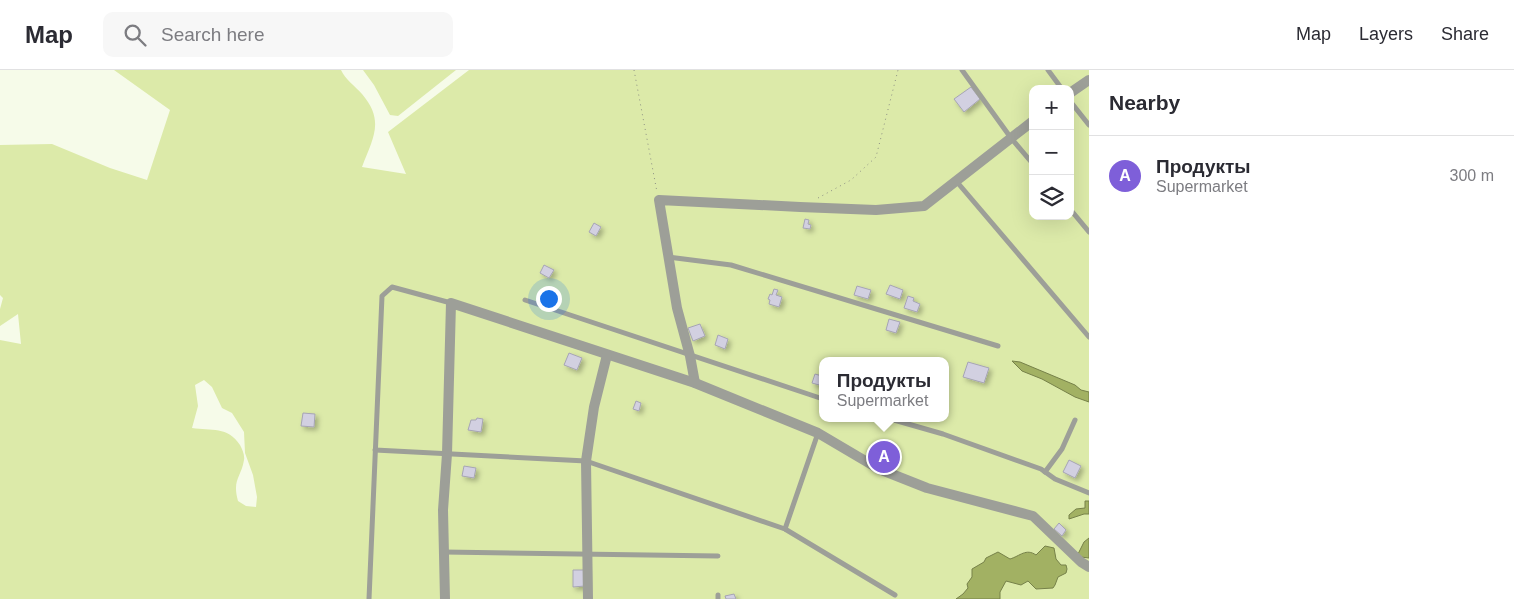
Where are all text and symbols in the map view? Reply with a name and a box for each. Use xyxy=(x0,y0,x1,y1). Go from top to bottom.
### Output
search box xyxy=(103,12,453,57)
text: Map xyxy=(25,21,73,48)
icon: search xyxy=(121,21,149,49)
text: Search here xyxy=(161,24,265,45)
text: Map xyxy=(1296,24,1331,44)
text: Layers xyxy=(1359,24,1413,44)
text: Share xyxy=(1441,24,1489,44)
map controls xyxy=(1029,85,1074,220)
button: + xyxy=(1029,85,1074,130)
text: Nearby xyxy=(1109,91,1180,114)
button: − xyxy=(1029,130,1074,175)
text: Продукты xyxy=(1156,156,1251,177)
text: A xyxy=(1119,167,1131,184)
text: 300 m xyxy=(1450,167,1494,184)
button: layers xyxy=(1029,175,1074,220)
text: Supermarket xyxy=(1156,178,1248,195)
your location xyxy=(536,286,562,312)
popup xyxy=(819,357,949,422)
text: Продукты xyxy=(837,370,931,391)
text: Supermarket xyxy=(837,392,928,409)
pin: A xyxy=(868,438,900,476)

